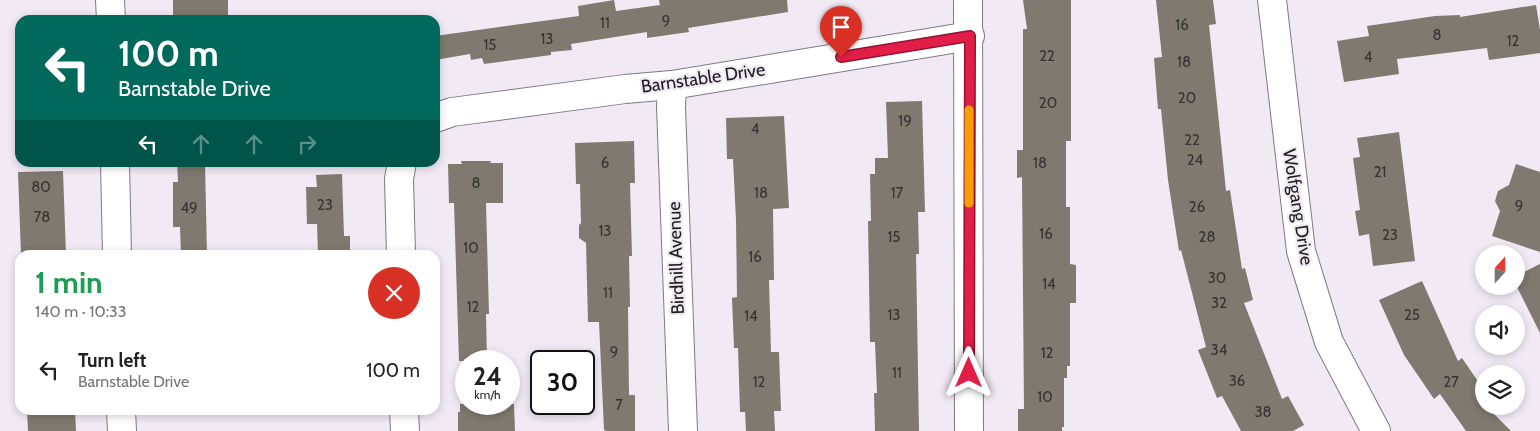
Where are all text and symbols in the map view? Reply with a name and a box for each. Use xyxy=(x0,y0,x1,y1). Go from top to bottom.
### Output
pin xyxy=(820,6,862,57)
house number: 9 xyxy=(662,12,670,30)
icon: arrive xyxy=(827,13,855,41)
house number: 11 xyxy=(600,14,610,32)
house number: 16 xyxy=(1175,16,1189,34)
house number: 8 xyxy=(1432,26,1442,44)
house number: 13 xyxy=(540,30,554,48)
text: 100 m xyxy=(118,32,219,75)
house number: 12 xyxy=(1507,32,1520,50)
icon: left xyxy=(35,35,100,100)
house number: 15 xyxy=(483,36,497,54)
house number: 22 xyxy=(1039,47,1055,65)
house number: 4 xyxy=(1364,48,1373,66)
house number: 18 xyxy=(1177,53,1191,71)
street label: Barnstable Drive xyxy=(640,58,766,98)
text: Barnstable Drive xyxy=(118,75,271,102)
house number: 20 xyxy=(1178,89,1196,107)
house number: 20 xyxy=(1039,94,1057,112)
house number: 19 xyxy=(898,112,912,130)
house number: 4 xyxy=(751,120,760,138)
icon: left xyxy=(134,130,162,158)
icon: ahead xyxy=(187,130,215,158)
icon: ahead xyxy=(240,130,268,158)
icon: right xyxy=(293,130,321,158)
house number: 22 xyxy=(1184,131,1200,149)
street label: Wolfgang Drive xyxy=(1278,147,1318,267)
house number: 24 xyxy=(1187,151,1204,169)
house number: 6 xyxy=(601,154,609,172)
house number: 18 xyxy=(1033,154,1047,172)
house number: 21 xyxy=(1374,163,1386,181)
house number: 8 xyxy=(471,174,481,192)
house number: 80 xyxy=(31,178,51,196)
house number: 18 xyxy=(754,184,768,202)
house number: 17 xyxy=(891,184,904,202)
house number: 23 xyxy=(317,196,333,214)
house number: 9 xyxy=(1515,197,1523,215)
house number: 26 xyxy=(1189,198,1205,216)
house number: 49 xyxy=(180,199,198,217)
street label: Birdhill Avenue xyxy=(663,201,689,315)
house number: 78 xyxy=(34,208,50,226)
house number: 13 xyxy=(598,222,612,240)
house number: 16 xyxy=(1039,225,1053,243)
house number: 23 xyxy=(1382,226,1398,244)
house number: 15 xyxy=(887,228,901,246)
house number: 28 xyxy=(1199,228,1215,246)
house number: 10 xyxy=(463,239,479,257)
north arrow xyxy=(1475,245,1525,295)
map controls xyxy=(1475,245,1525,415)
house number: 16 xyxy=(748,248,762,266)
text: 1 min xyxy=(35,264,103,301)
button: close xyxy=(368,267,420,319)
house number: 30 xyxy=(1208,269,1226,287)
house number: 14 xyxy=(1042,275,1056,293)
house number: 11 xyxy=(603,284,613,302)
house number: 32 xyxy=(1211,294,1227,312)
house number: 12 xyxy=(467,298,480,316)
text: 140 m · 10:33 xyxy=(35,302,126,321)
button: sound xyxy=(1475,305,1525,355)
house number: 13 xyxy=(887,306,901,324)
house number: 25 xyxy=(1404,306,1420,324)
house number: 14 xyxy=(744,307,758,325)
house number: 34 xyxy=(1211,341,1228,359)
house number: 9 xyxy=(610,343,618,361)
house number: 12 xyxy=(1041,344,1054,362)
position arrow xyxy=(942,346,994,398)
text: Turn left xyxy=(78,349,146,372)
speed limit sign: 30 xyxy=(530,350,595,415)
icon: left xyxy=(35,356,63,384)
text: 100 m xyxy=(366,359,420,382)
text: 24 xyxy=(473,361,502,391)
house number: 11 xyxy=(892,364,902,382)
button: layers xyxy=(1475,365,1525,415)
text: Barnstable Drive xyxy=(78,372,189,391)
house number: 36 xyxy=(1229,372,1245,390)
house number: 12 xyxy=(753,373,766,391)
house number: 27 xyxy=(1443,373,1459,391)
text: km/h xyxy=(474,387,501,402)
house number: 10 xyxy=(1037,388,1053,406)
house number: 7 xyxy=(615,396,623,414)
house number: 38 xyxy=(1254,403,1272,421)

